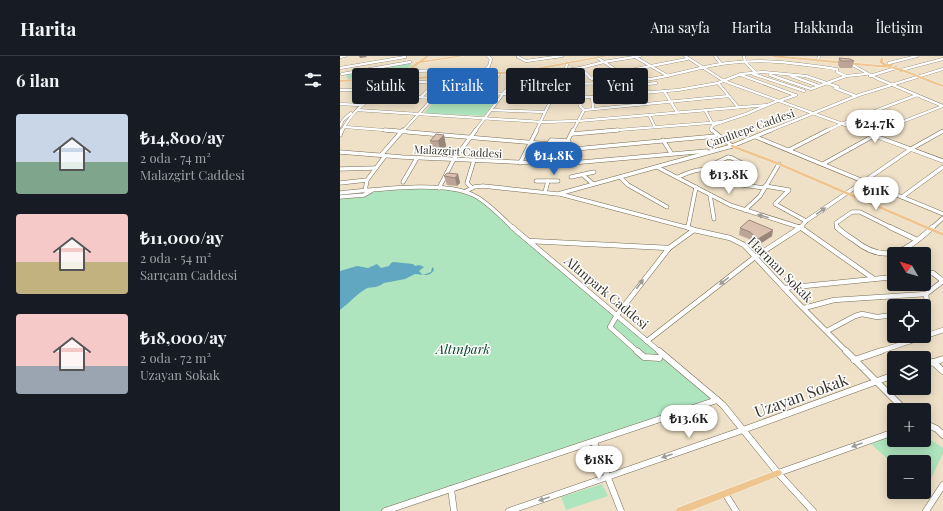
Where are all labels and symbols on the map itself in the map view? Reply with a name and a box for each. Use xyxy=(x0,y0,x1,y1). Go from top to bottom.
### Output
street label: Çamlıtepe Caddesi xyxy=(704,105,796,151)
pin: ₺24.7K xyxy=(842,110,908,144)
street label: Malazgirt Caddesi xyxy=(413,141,503,161)
pin: ₺14.8K xyxy=(521,142,587,176)
pin: ₺13.8K xyxy=(696,161,762,195)
pin: ₺11K xyxy=(852,177,900,211)
one-way arrow xyxy=(816,207,826,215)
one-way arrow xyxy=(757,213,769,219)
street label: Harman Sokak xyxy=(745,233,818,306)
north arrow xyxy=(887,247,931,291)
street label: Altınpark Caddesi xyxy=(561,251,653,332)
one-way arrow xyxy=(718,276,729,285)
one-way arrow xyxy=(636,279,644,290)
park label: Altınpark xyxy=(434,340,490,357)
street label: Uzayan Sokak xyxy=(751,368,851,422)
pin: ₺13.6K xyxy=(656,405,722,439)
one-way arrow xyxy=(851,442,863,448)
pin: ₺18K xyxy=(575,446,623,480)
one-way arrow xyxy=(660,453,672,459)
one-way arrow xyxy=(538,496,550,502)

